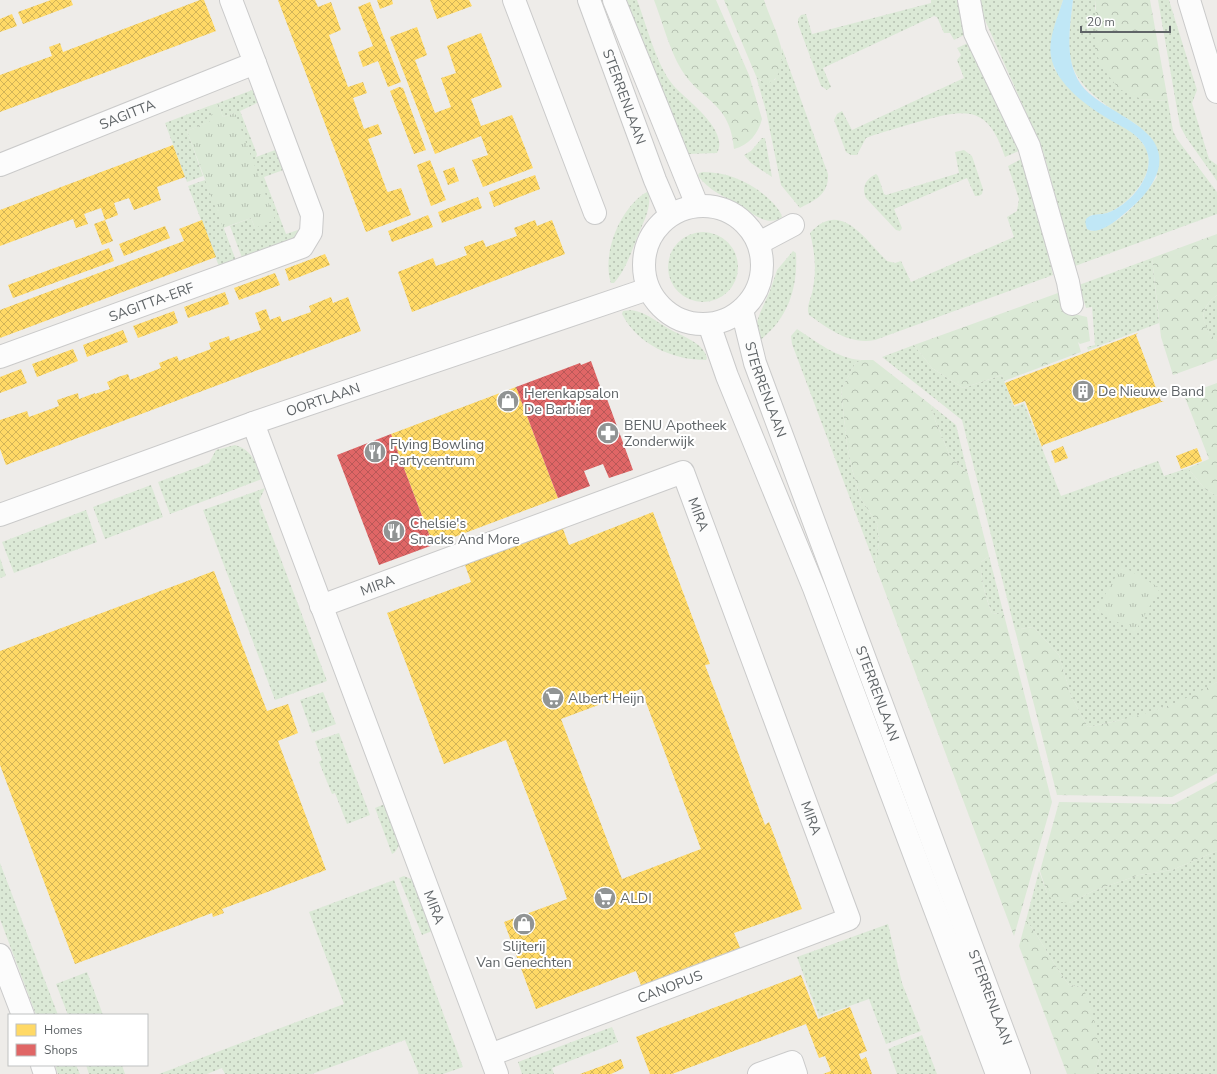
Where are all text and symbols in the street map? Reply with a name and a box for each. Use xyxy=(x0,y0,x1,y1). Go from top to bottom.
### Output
scale bar xyxy=(1081,8,1170,34)
text: 20 m xyxy=(1087,14,1115,30)
street label: STERRENLAAN xyxy=(598,46,651,147)
street label: SAGITTA xyxy=(96,94,158,134)
street label: SAGITTA-ERF xyxy=(106,278,197,326)
street label: STERRENLAAN xyxy=(741,340,791,440)
street label: OORTLAAN xyxy=(283,378,362,421)
building icon: De Nieuwe Band xyxy=(1070,378,1096,404)
place label: De Nieuwe Band xyxy=(1098,382,1204,401)
place label: Herenkapsalon De Barbier xyxy=(524,384,619,419)
shop icon: Herenkapsalon De Barbier xyxy=(495,388,521,414)
place label: BENU Apotheek Zonderwijk xyxy=(624,416,728,451)
pharmacy icon: BENU Apotheek Zonderwijk xyxy=(595,420,621,446)
place label: Flying Bowling Partycentrum xyxy=(390,435,484,470)
restaurant icon: Flying Bowling Partycentrum xyxy=(362,439,388,465)
street label: MIRA xyxy=(684,494,714,534)
place label: Chelsie's Snacks And More xyxy=(410,514,520,549)
restaurant icon: Chelsie's Snacks And More xyxy=(381,518,407,544)
street label: MIRA xyxy=(358,570,397,600)
street label: STERRENLAAN xyxy=(851,643,904,744)
supermarket icon: Albert Heijn xyxy=(540,685,566,711)
place label: Albert Heijn xyxy=(568,689,644,708)
street label: MIRA xyxy=(796,798,826,838)
supermarket icon: ALDI xyxy=(592,885,618,911)
street label: MIRA xyxy=(419,887,449,927)
place label: ALDI xyxy=(620,889,652,908)
shop icon: Slijterij Van Genechten xyxy=(511,911,537,937)
place label: Slijterij Van Genechten xyxy=(475,937,572,972)
street label: STERRENLAAN xyxy=(964,947,1017,1048)
street label: CANOPUS xyxy=(635,966,706,1008)
legend xyxy=(8,1014,148,1066)
text: Homes xyxy=(44,1022,82,1038)
text: Shops xyxy=(44,1042,78,1058)

